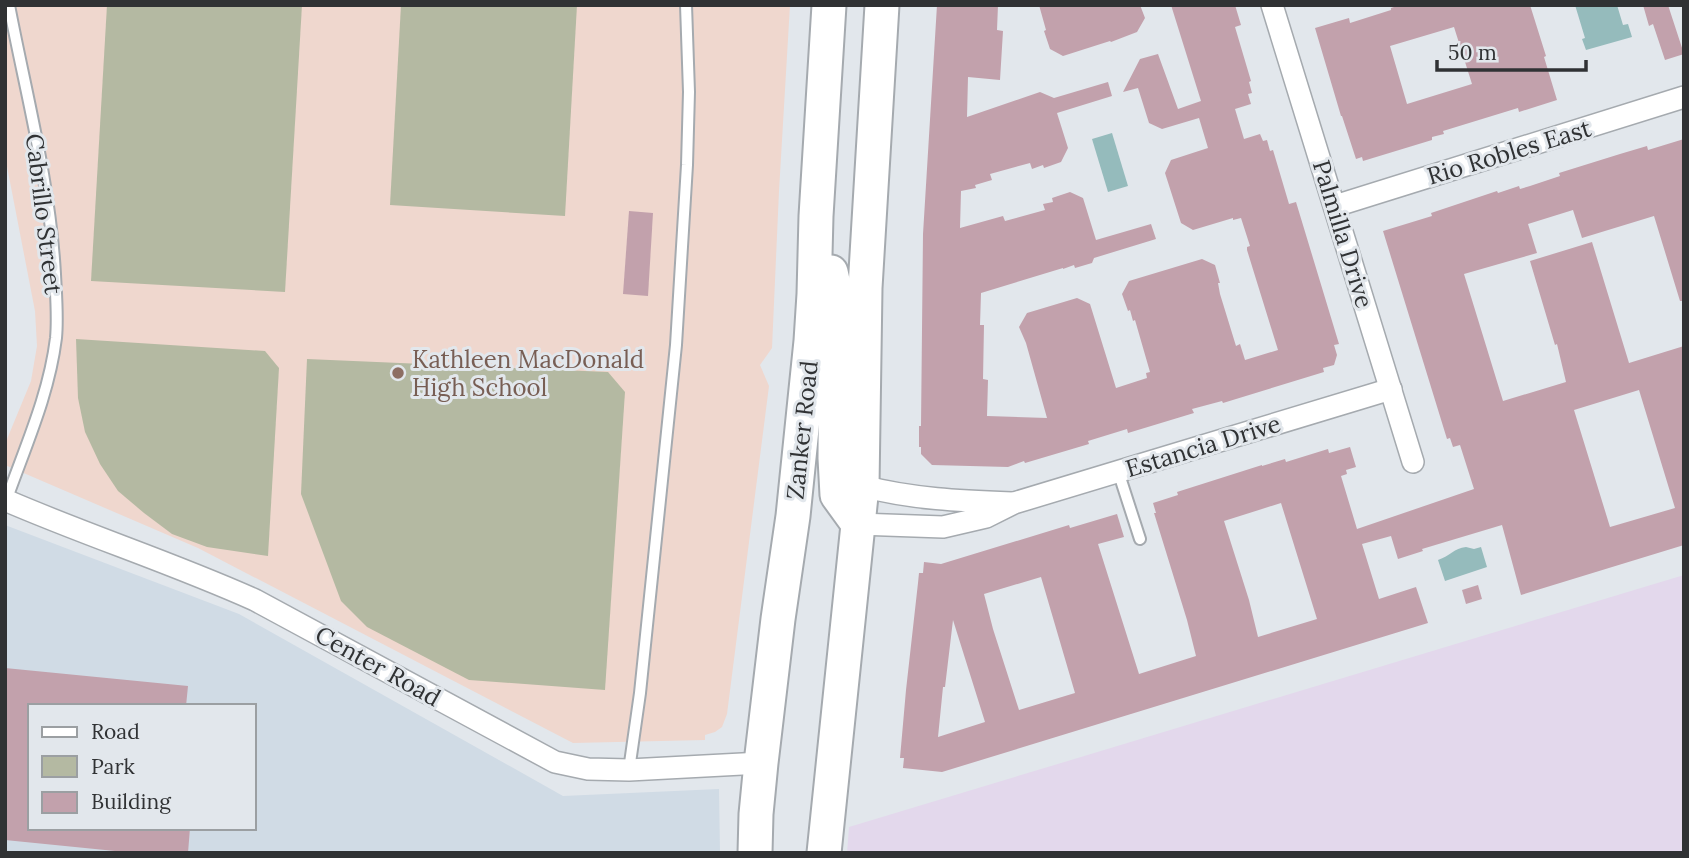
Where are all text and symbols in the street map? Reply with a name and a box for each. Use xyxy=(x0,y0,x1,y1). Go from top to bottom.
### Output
scale bar xyxy=(1437,28,1586,72)
text: 50 m xyxy=(1448,39,1497,66)
street label: Rio Robles East xyxy=(1423,112,1595,192)
street label: Cabrillo Street xyxy=(19,132,69,297)
street label: Palmilla Drive xyxy=(1306,156,1380,312)
place label: Kathleen MacDonald High School xyxy=(412,344,644,403)
street label: Zanker Road xyxy=(779,359,825,501)
marker: Kathleen MacDonald High School xyxy=(390,365,406,381)
street label: Estancia Drive xyxy=(1122,408,1284,484)
street label: Center Road xyxy=(310,619,446,713)
legend xyxy=(28,704,256,830)
text: Road xyxy=(91,718,140,745)
text: Park xyxy=(91,753,135,780)
text: Building xyxy=(91,788,171,815)

